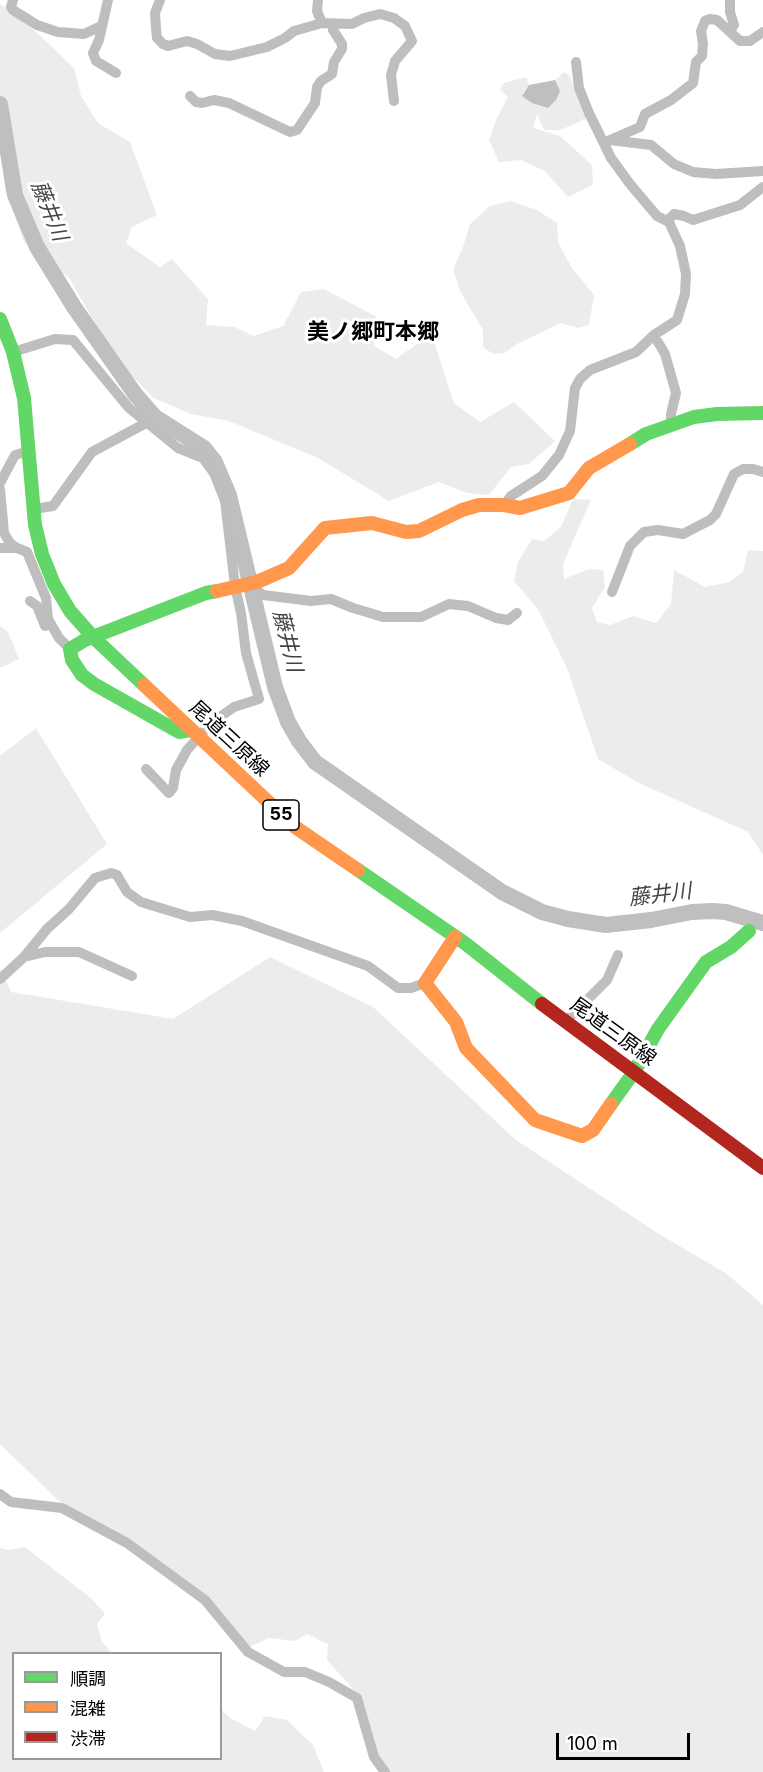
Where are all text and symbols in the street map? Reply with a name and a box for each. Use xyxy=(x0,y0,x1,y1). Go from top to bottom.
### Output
water label: 藤井川 xyxy=(26,177,72,245)
district label: 美ノ郷町本郷 xyxy=(307,319,439,345)
water label: 藤井川 xyxy=(267,607,307,675)
street label: 尾道三原線 xyxy=(184,696,274,782)
road number: 55 xyxy=(263,800,299,830)
water label: 藤井川 xyxy=(627,879,693,911)
street label: 尾道三原線 xyxy=(565,993,661,1071)
legend xyxy=(12,1652,222,1760)
text: 順調 xyxy=(70,1668,106,1689)
text: 混雑 xyxy=(70,1698,106,1719)
scale bar xyxy=(559,1721,692,1759)
text: 渋滞 xyxy=(70,1728,106,1749)
text: 100 m xyxy=(567,1733,618,1754)

